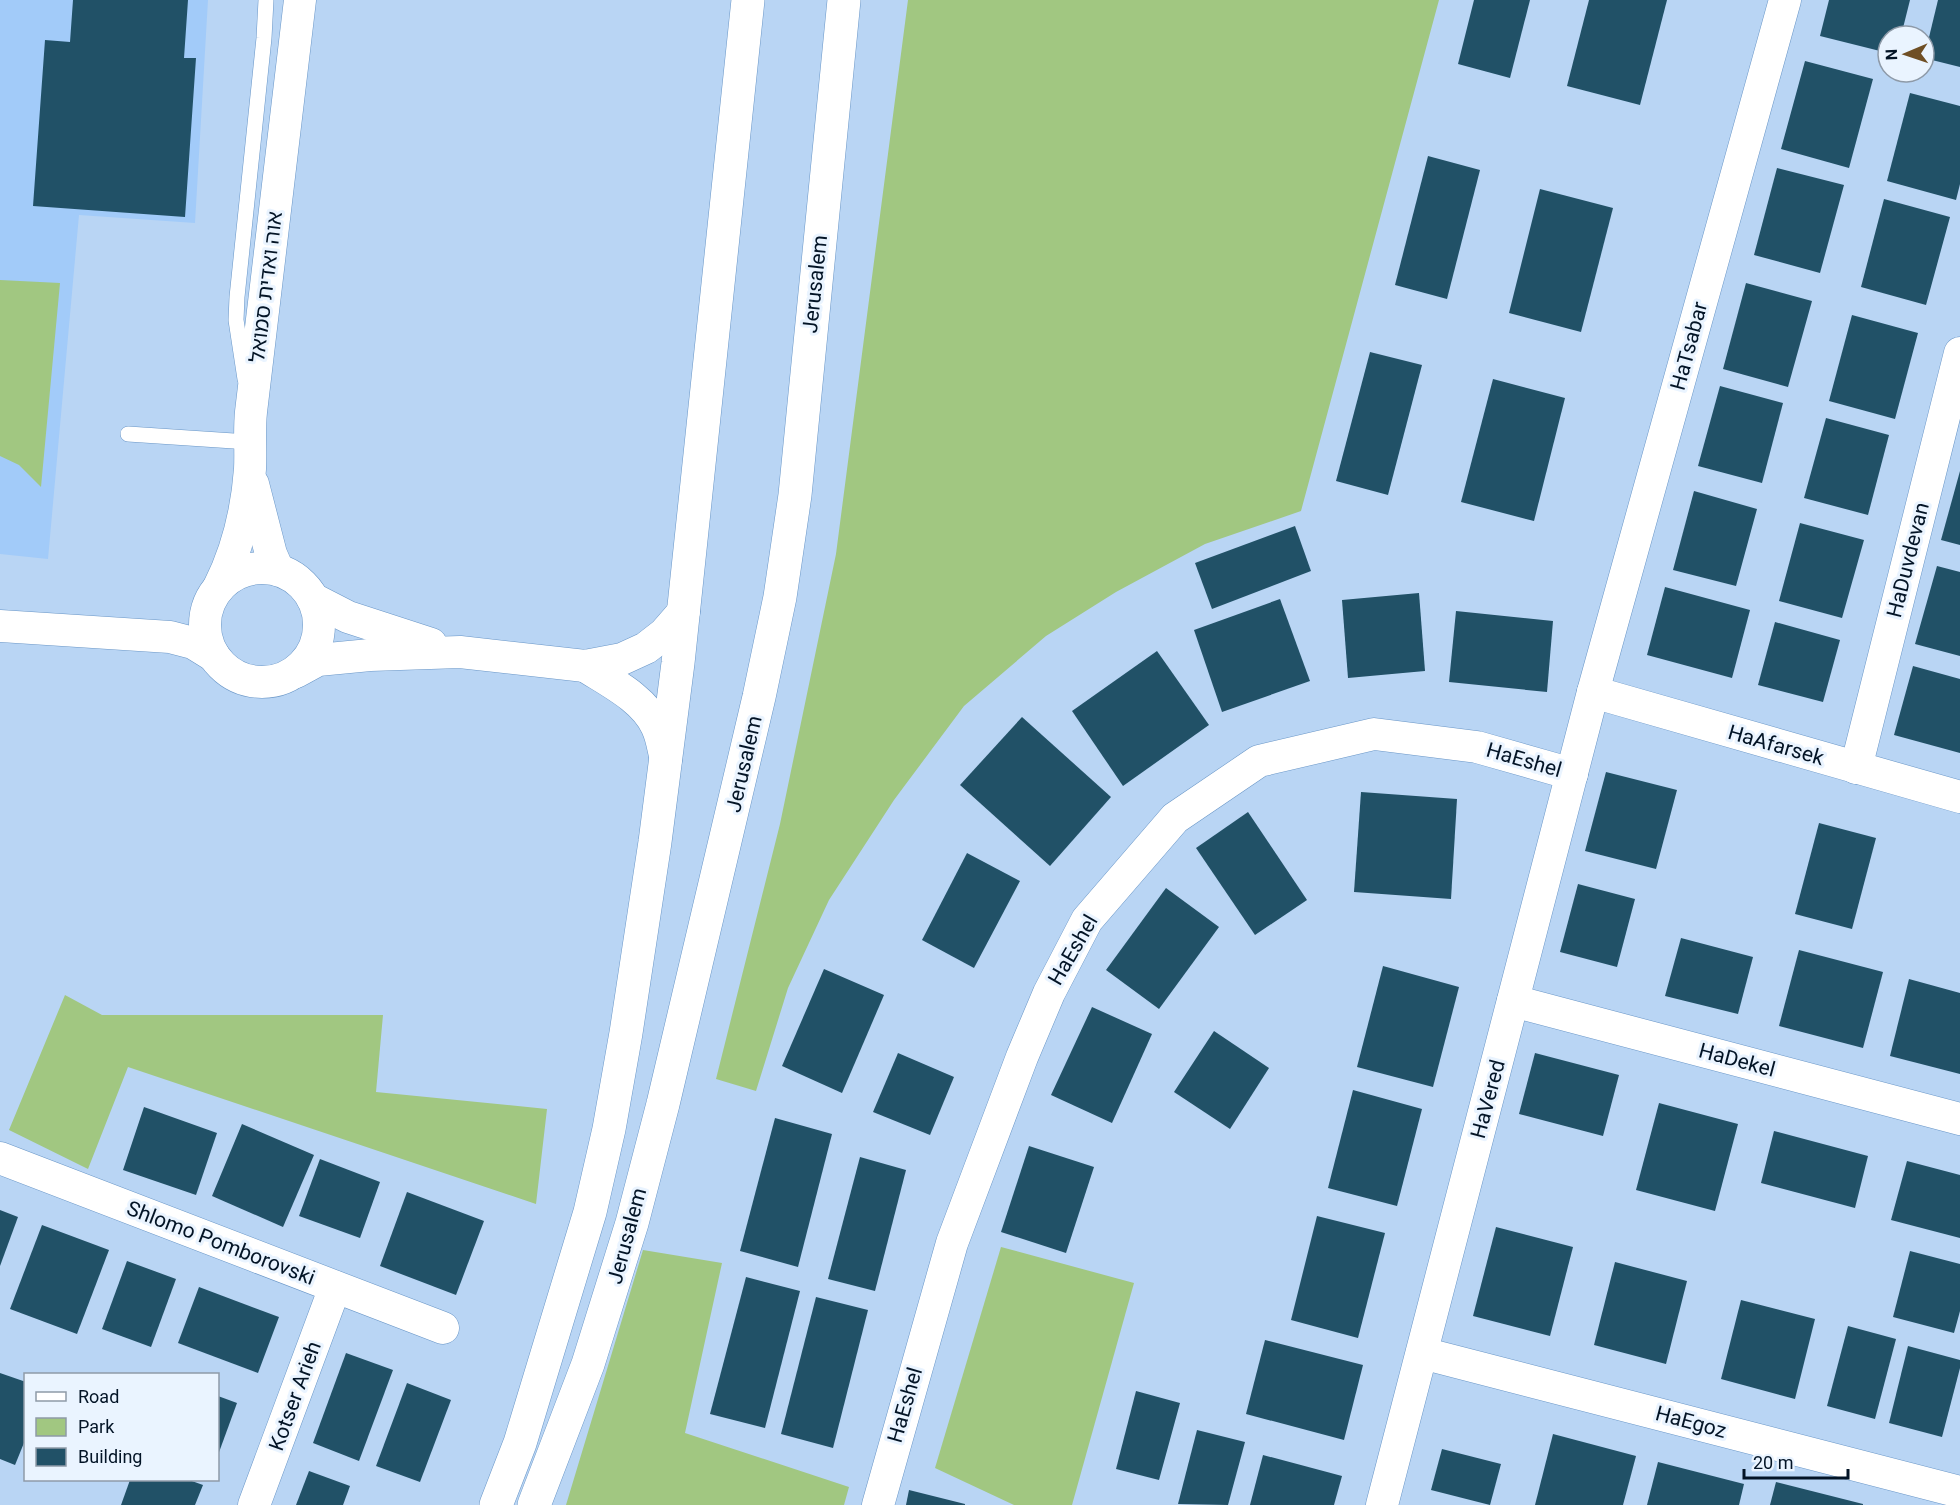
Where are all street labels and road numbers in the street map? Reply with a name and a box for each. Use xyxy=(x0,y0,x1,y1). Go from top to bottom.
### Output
street label: אוה ואדית סמואל xyxy=(245,210,287,364)
street label: Jerusalem xyxy=(798,234,832,334)
street label: HaTsabar xyxy=(1666,299,1712,393)
street label: HaDuvdevan xyxy=(1882,500,1934,620)
street label: Jerusalem xyxy=(721,713,767,815)
street label: HaAfarsek xyxy=(1725,720,1827,770)
street label: HaEshel xyxy=(1484,738,1564,782)
street label: HaEshel xyxy=(1043,911,1103,989)
street label: HaDekel xyxy=(1696,1038,1778,1082)
street label: HaVered xyxy=(1466,1057,1510,1141)
street label: Jerusalem xyxy=(603,1185,651,1287)
street label: Shlomo Pomborovski xyxy=(124,1196,318,1290)
street label: Kotser Arieh xyxy=(264,1338,326,1454)
street label: HaEshel xyxy=(883,1365,927,1445)
street label: HaEgoz xyxy=(1653,1401,1729,1443)

